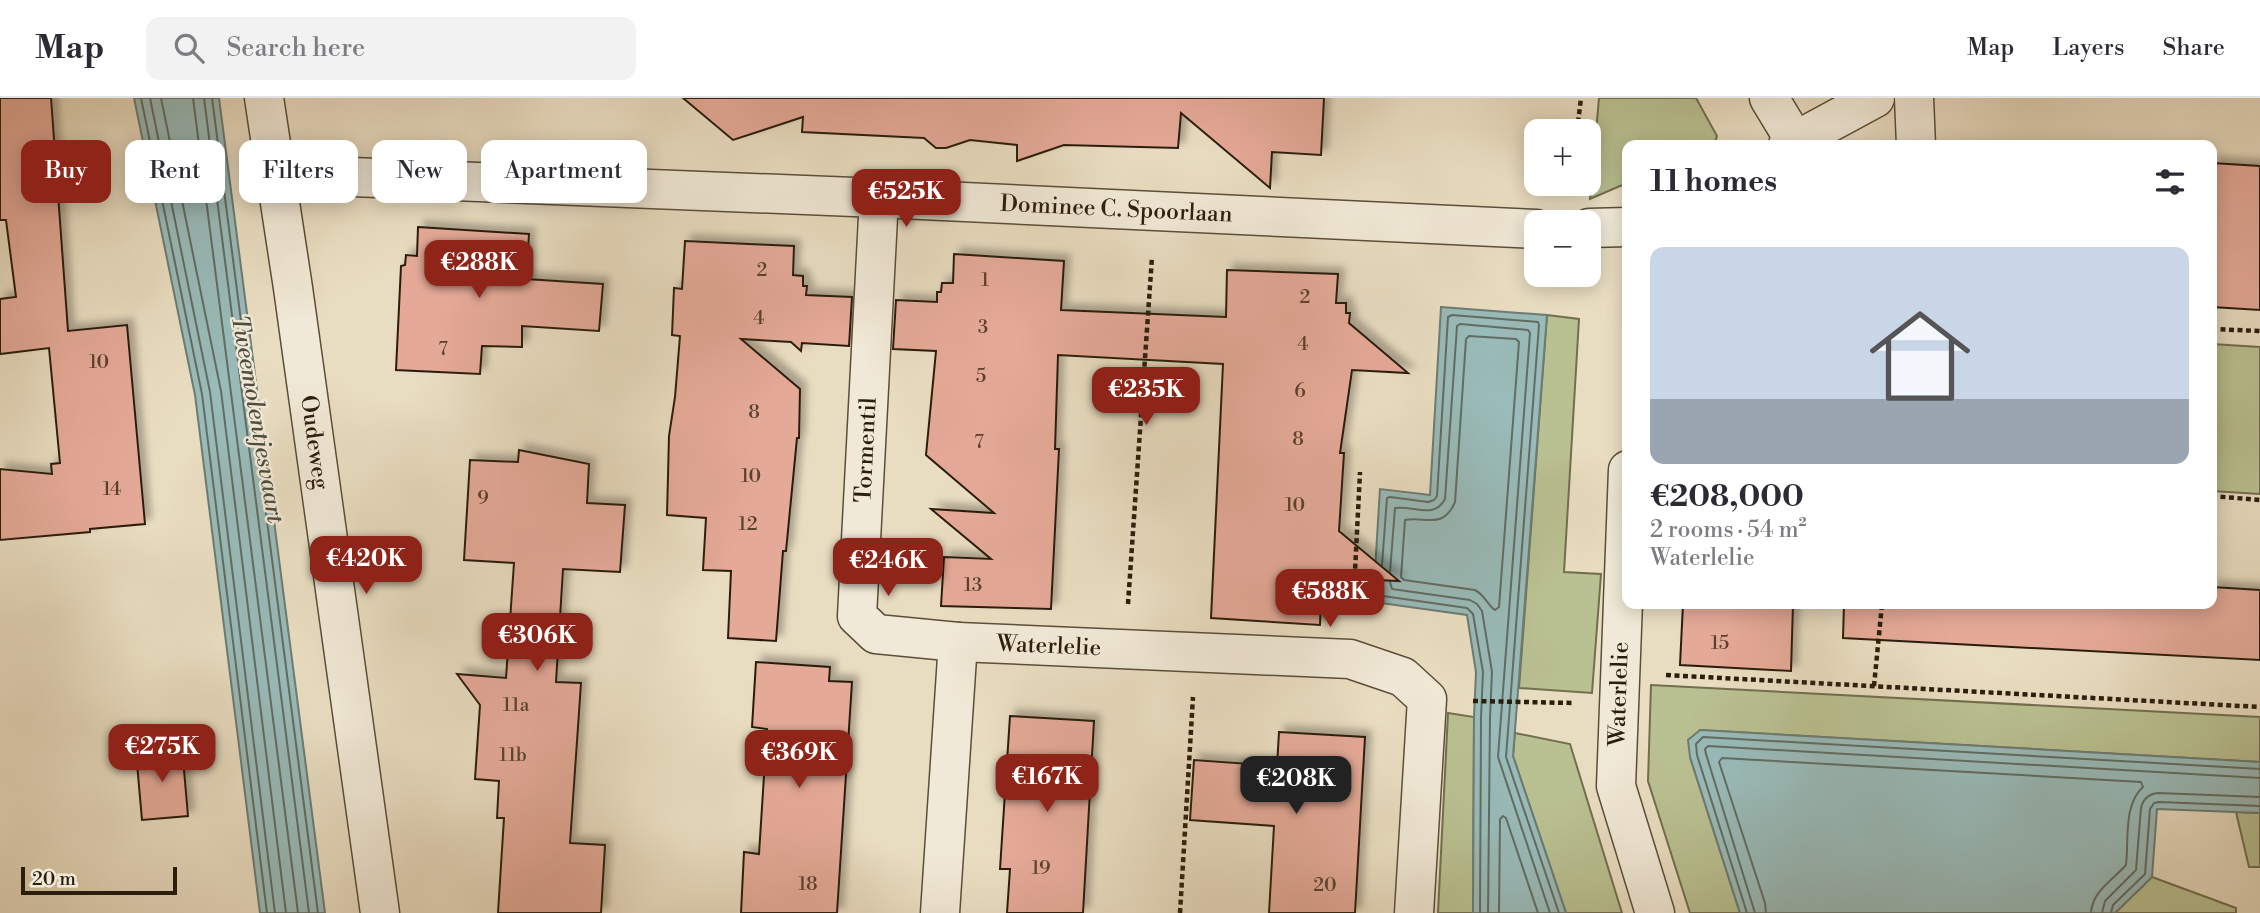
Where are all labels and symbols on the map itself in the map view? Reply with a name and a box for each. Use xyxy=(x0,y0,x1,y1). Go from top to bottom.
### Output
pin: €525K xyxy=(857,170,955,229)
street label: Dominee C. Spoorlaan xyxy=(999,190,1233,229)
pin: €288K xyxy=(430,240,528,300)
house number: 2 xyxy=(757,258,767,282)
house number: 1 xyxy=(981,268,989,292)
house number: 2 xyxy=(1300,285,1310,309)
house number: 4 xyxy=(753,306,765,330)
water label: Tweemolentjesvaart xyxy=(224,313,290,527)
house number: 3 xyxy=(978,315,988,339)
house number: 4 xyxy=(1297,332,1309,356)
house number: 7 xyxy=(438,337,448,361)
house number: 10 xyxy=(89,350,109,374)
house number: 5 xyxy=(976,364,986,388)
pin: €235K xyxy=(1097,368,1195,427)
house number: 6 xyxy=(1294,379,1306,403)
street label: Oudeweg xyxy=(294,393,335,491)
street label: Tormentil xyxy=(849,396,883,503)
house number: 8 xyxy=(748,400,760,424)
house number: 8 xyxy=(1292,427,1304,451)
house number: 7 xyxy=(974,430,984,454)
house number: 10 xyxy=(741,464,761,488)
house number: 14 xyxy=(103,477,121,501)
house number: 9 xyxy=(477,486,489,510)
house number: 10 xyxy=(1285,493,1305,517)
house number: 12 xyxy=(738,512,758,536)
pin: €420K xyxy=(317,536,415,596)
pin: €246K xyxy=(839,538,937,598)
pin: €588K xyxy=(1281,570,1379,629)
house number: 13 xyxy=(964,573,982,597)
pin: €306K xyxy=(488,614,586,673)
street label: Waterlelie xyxy=(995,630,1102,662)
house number: 15 xyxy=(1711,631,1729,655)
street label: Waterlelie xyxy=(1603,641,1635,748)
house number: 11a xyxy=(503,693,530,717)
pin: €275K xyxy=(113,724,211,784)
pin: €369K xyxy=(750,730,848,790)
house number: 11b xyxy=(499,743,527,767)
pin: €167K xyxy=(998,754,1096,814)
pin: €208K xyxy=(1247,756,1345,816)
house number: 19 xyxy=(1031,856,1051,880)
scale bar xyxy=(21,864,177,896)
house number: 18 xyxy=(798,872,818,896)
house number: 20 xyxy=(1313,873,1337,897)

